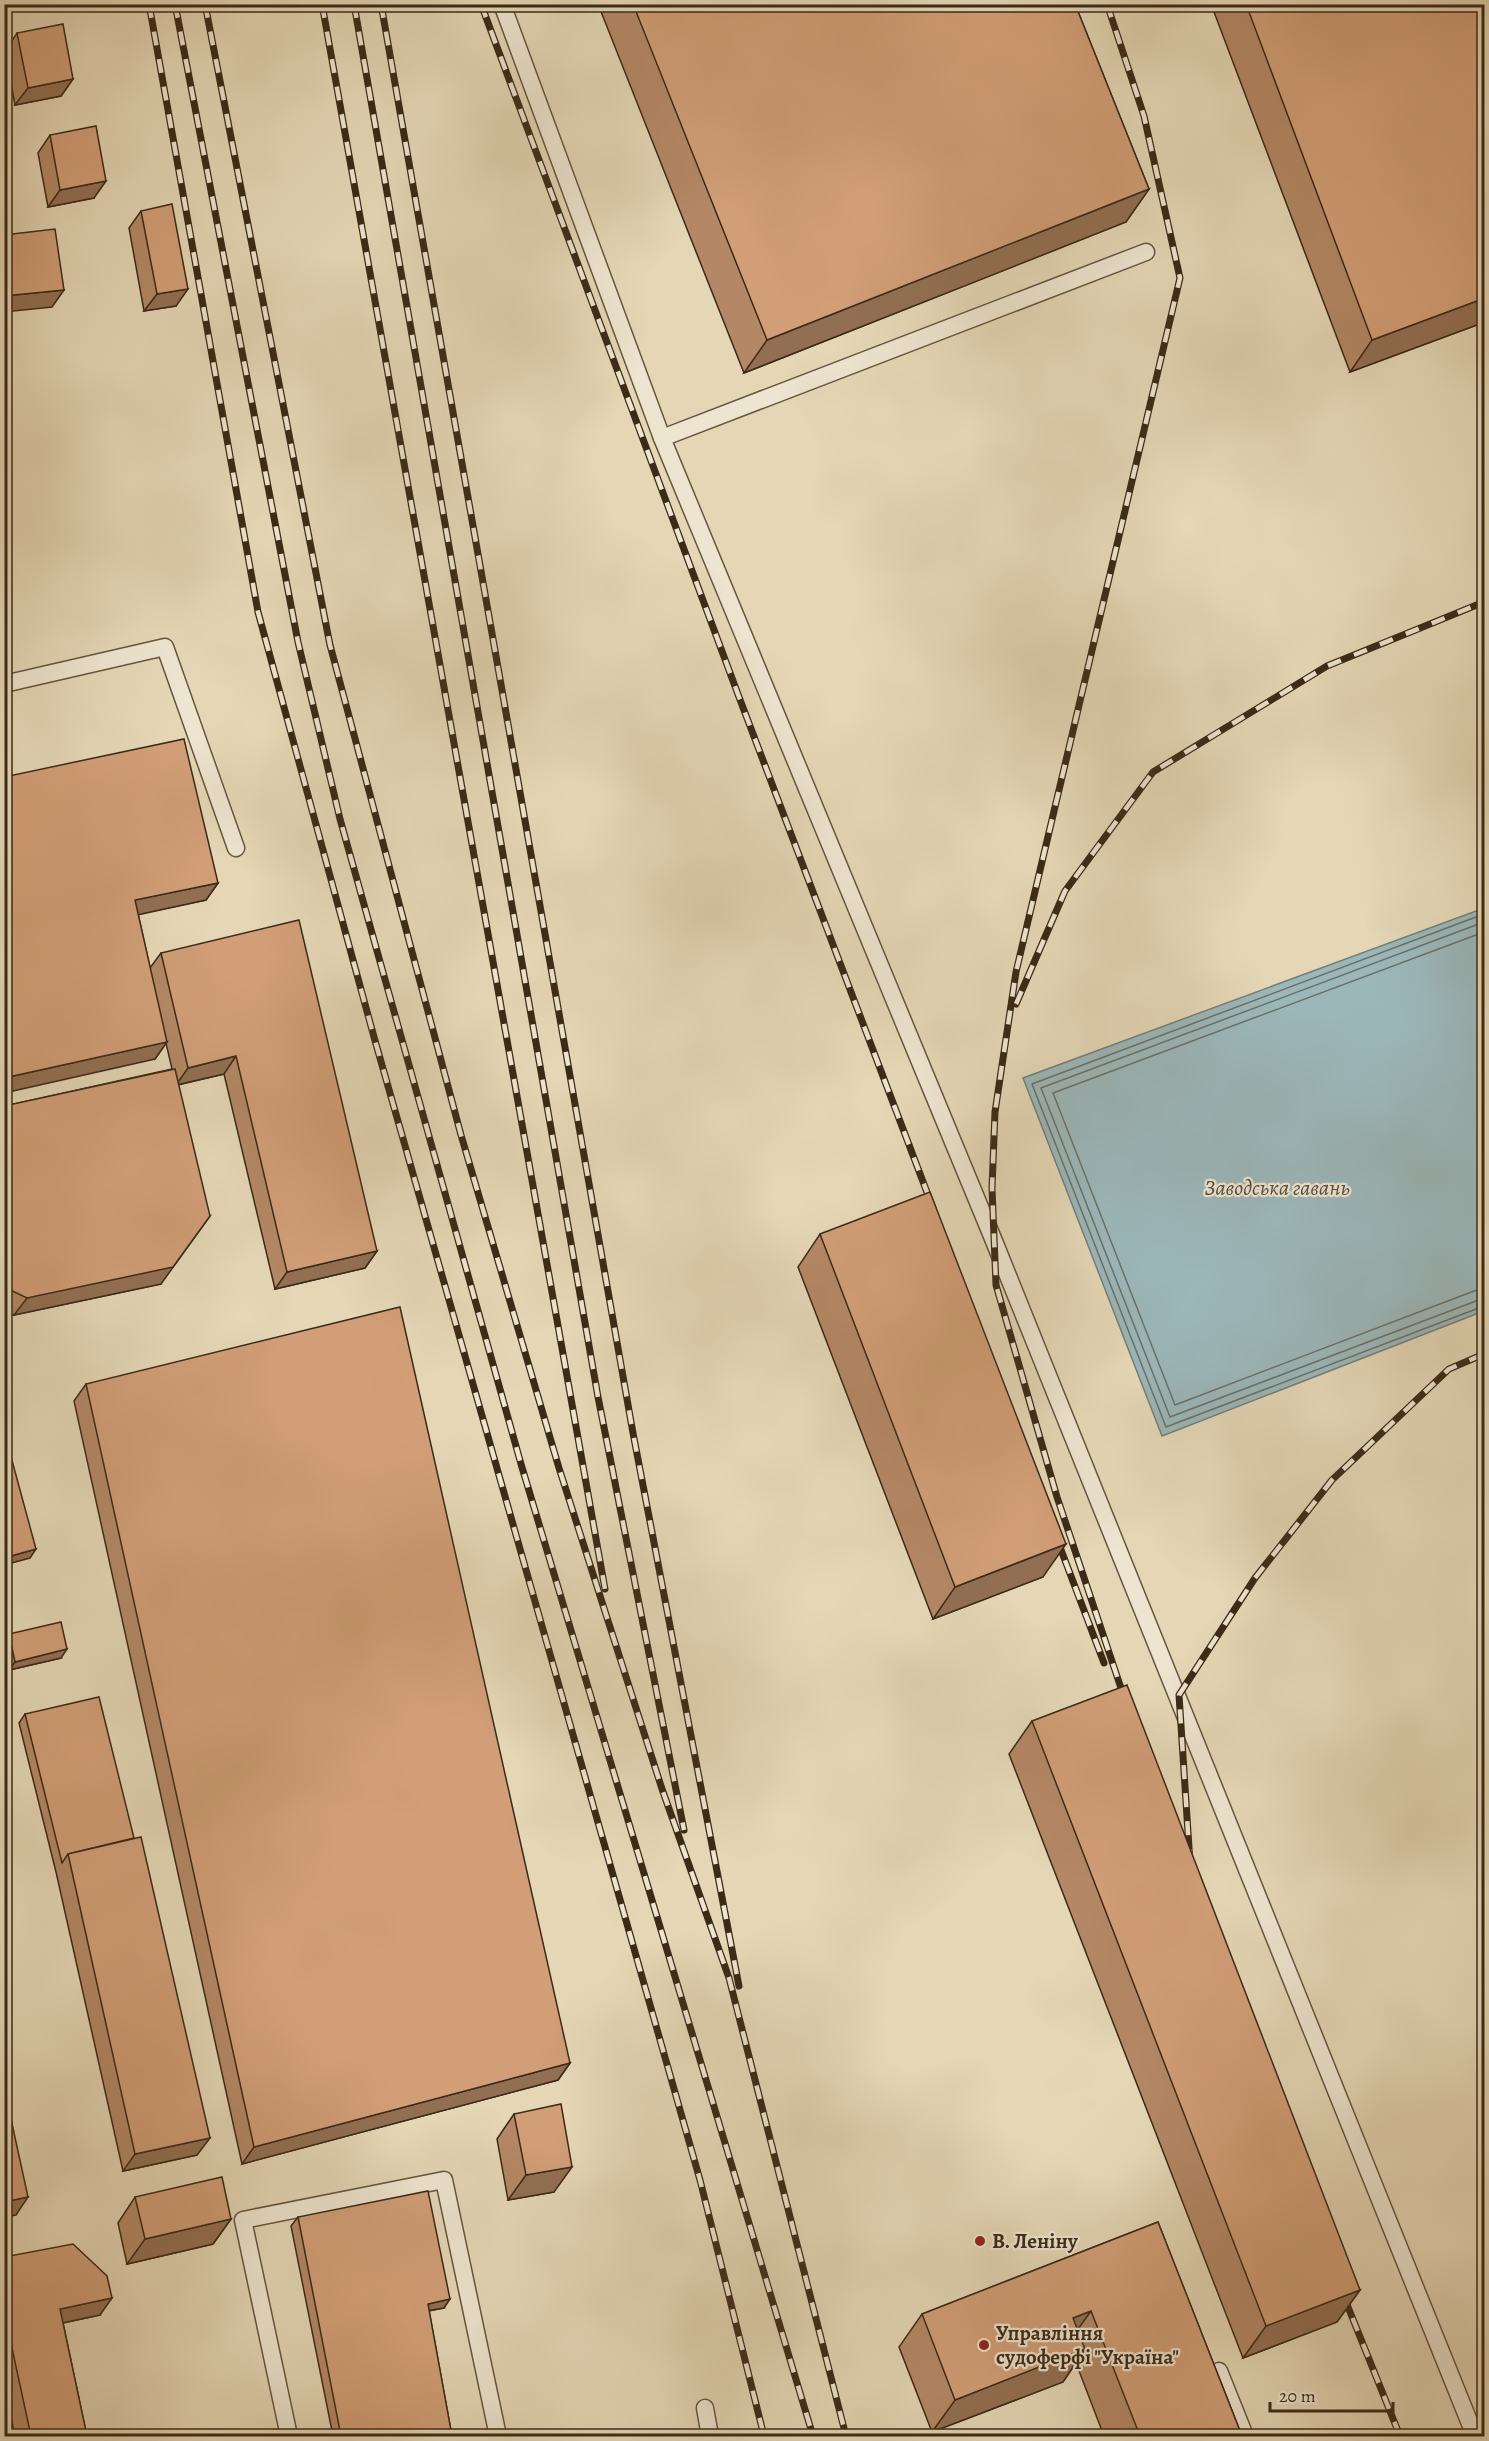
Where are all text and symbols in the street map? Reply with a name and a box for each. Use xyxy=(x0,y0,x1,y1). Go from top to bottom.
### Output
water label: Заводська гавань xyxy=(1204,1173,1350,1203)
place label: В. Леніну xyxy=(992,2227,1079,2255)
marker: В. Леніну xyxy=(973,2234,987,2248)
place label: Управління судоферфі "Україна" xyxy=(996,2319,1179,2371)
marker: Управління судоферфі "Україна" xyxy=(977,2338,991,2352)
scale bar xyxy=(1270,2375,1393,2413)
text: 20 m xyxy=(1279,2384,1316,2408)

